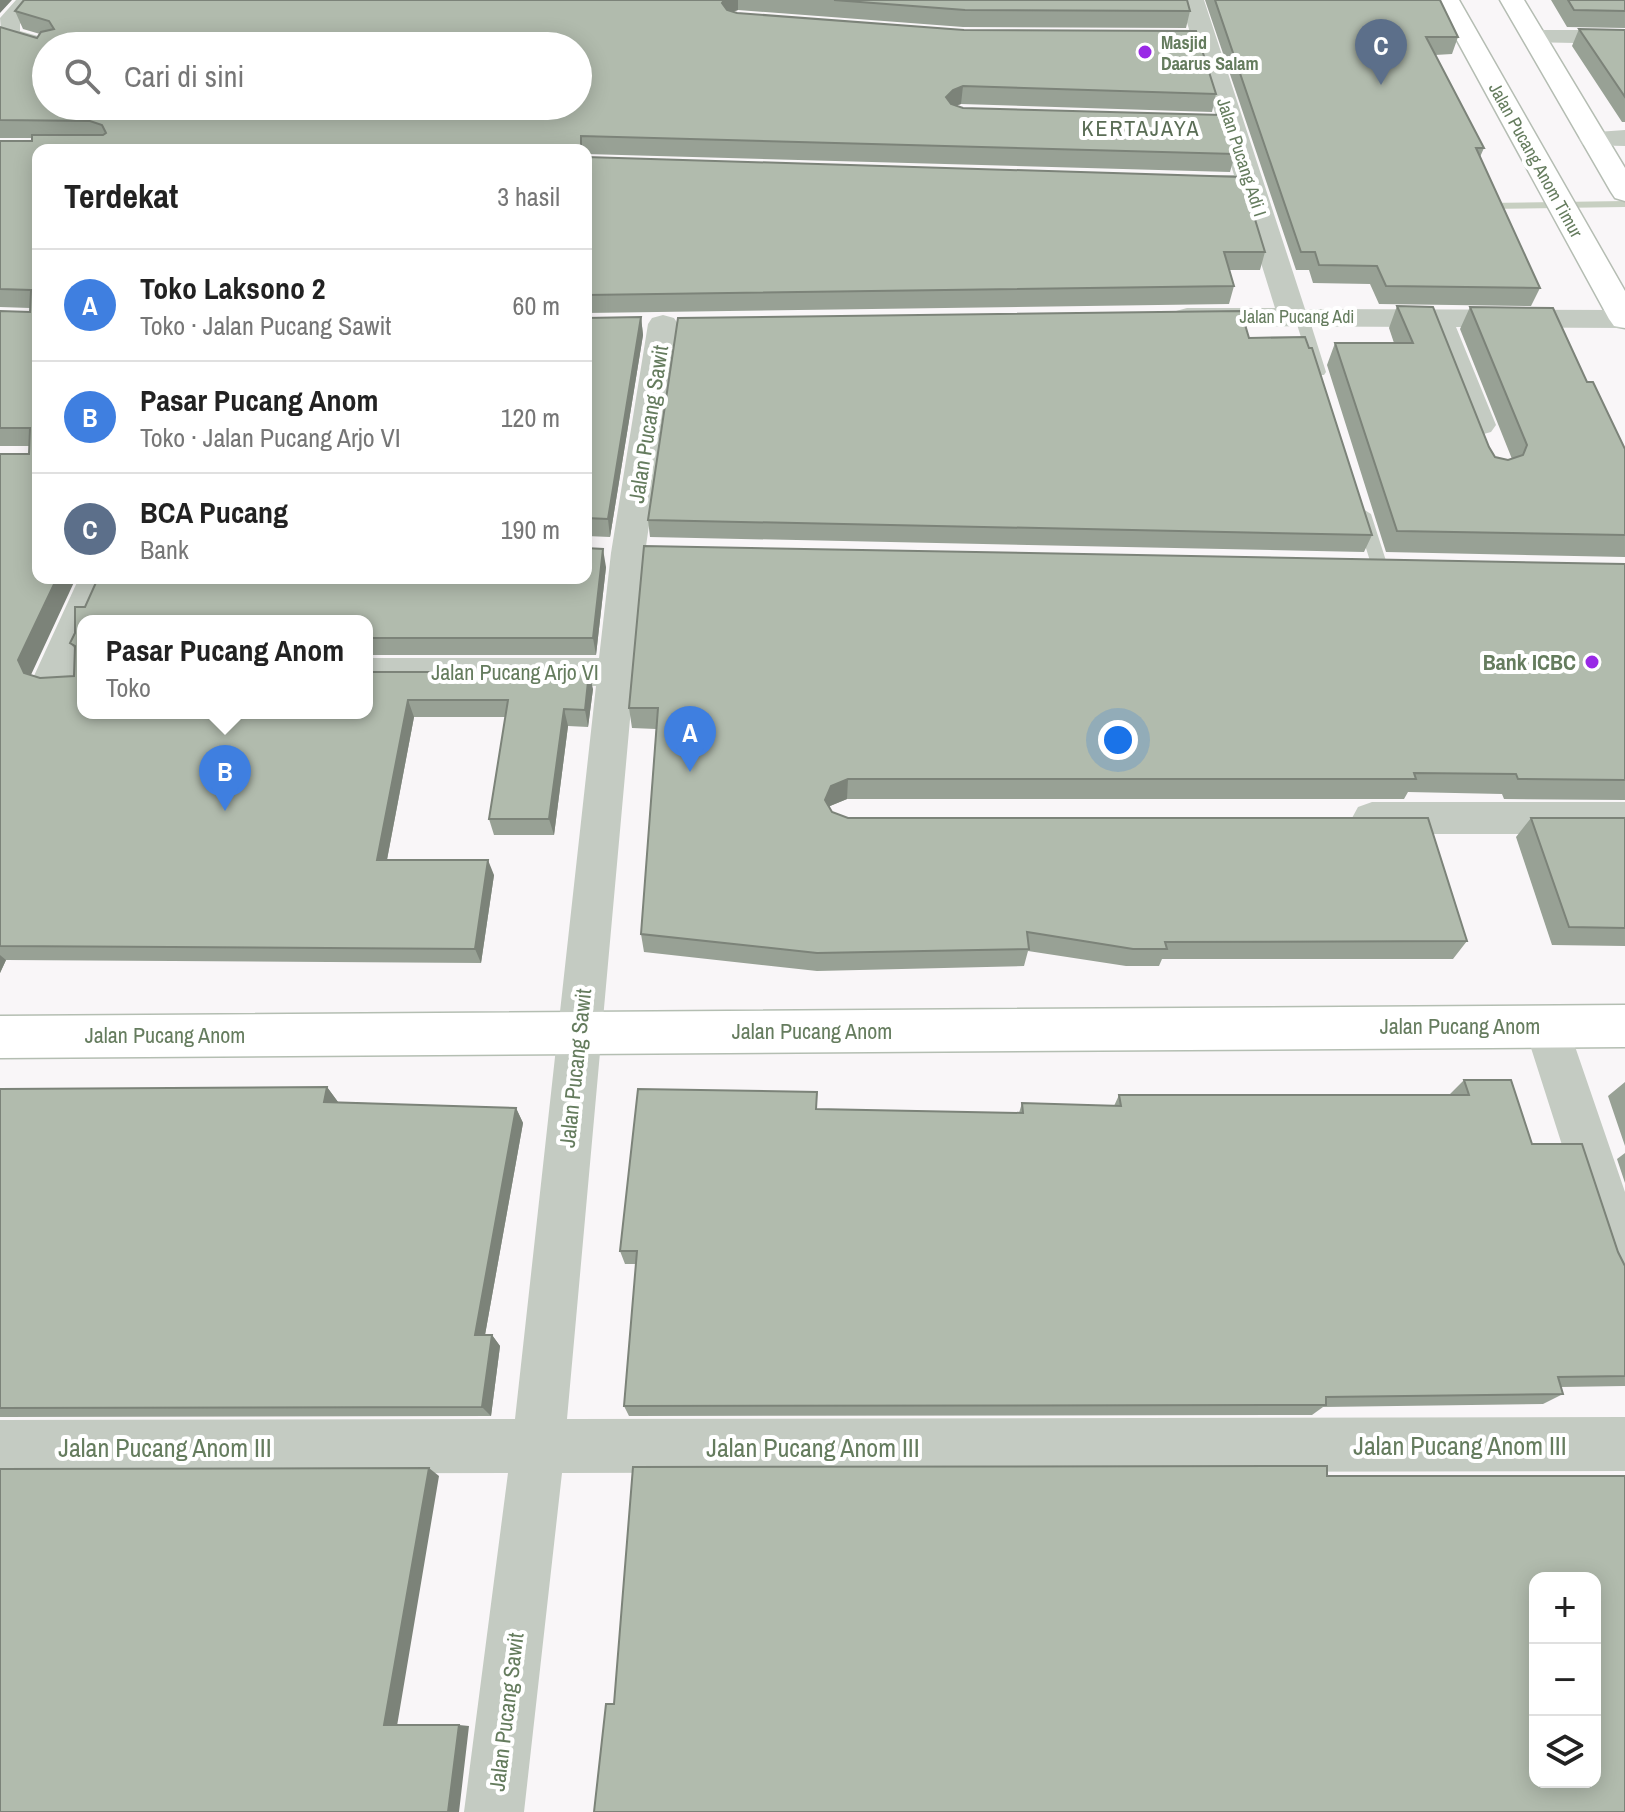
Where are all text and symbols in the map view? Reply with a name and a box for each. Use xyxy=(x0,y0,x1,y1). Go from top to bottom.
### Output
pin: C xyxy=(1355,19,1407,85)
place label: Masjid Daarus Salam xyxy=(1161,30,1259,76)
search box xyxy=(32,32,592,120)
marker: Masjid Daarus Salam xyxy=(1136,43,1154,61)
icon: search xyxy=(60,54,104,98)
text: Cari di sini xyxy=(124,56,244,96)
street label: Jalan Pucang Anom Timur xyxy=(1483,78,1589,242)
street label: Jalan Pucang Adi I xyxy=(1211,95,1273,219)
district label: KERTAJAYA xyxy=(1081,113,1201,143)
text: Terdekat xyxy=(64,173,178,219)
text: 3 hasil xyxy=(497,179,560,214)
text: Toko Laksono 2 xyxy=(140,268,326,308)
text: A xyxy=(82,288,98,323)
text: 60 m xyxy=(513,288,560,323)
street label: Jalan Pucang Adi xyxy=(1240,304,1354,329)
text: Toko · Jalan Pucang Sawit xyxy=(140,308,391,343)
street label: Jalan Pucang Sawit xyxy=(621,343,675,505)
text: Pasar Pucang Anom xyxy=(140,380,378,420)
text: B xyxy=(82,400,98,435)
text: 120 m xyxy=(501,400,560,435)
text: Toko · Jalan Pucang Arjo VI xyxy=(140,420,401,455)
text: BCA Pucang xyxy=(140,492,288,532)
text: C xyxy=(82,512,98,547)
text: 190 m xyxy=(501,512,560,547)
text: Bank xyxy=(140,532,189,567)
popup xyxy=(77,615,373,719)
text: Pasar Pucang Anom xyxy=(106,630,344,670)
place label: Bank ICBC xyxy=(1483,647,1576,677)
marker: Bank ICBC xyxy=(1583,653,1601,671)
street label: Jalan Pucang Arjo VI xyxy=(431,657,599,687)
text: Toko xyxy=(106,670,151,705)
pin: A xyxy=(664,706,716,772)
your location xyxy=(1098,720,1138,760)
pin: B xyxy=(199,745,251,811)
street label: Jalan Pucang Sawit xyxy=(552,987,598,1149)
street label: Jalan Pucang Anom xyxy=(1380,1011,1540,1041)
street label: Jalan Pucang Anom xyxy=(732,1016,892,1046)
street label: Jalan Pucang Anom xyxy=(85,1020,245,1050)
street label: Jalan Pucang Anom III xyxy=(1353,1428,1567,1463)
street label: Jalan Pucang Anom III xyxy=(58,1430,272,1465)
street label: Jalan Pucang Anom III xyxy=(706,1430,920,1465)
map controls xyxy=(1529,1572,1601,1788)
button: + xyxy=(1529,1572,1601,1644)
street label: Jalan Pucang Sawit xyxy=(481,1631,531,1793)
button: − xyxy=(1529,1644,1601,1716)
button: layers xyxy=(1529,1716,1601,1788)

